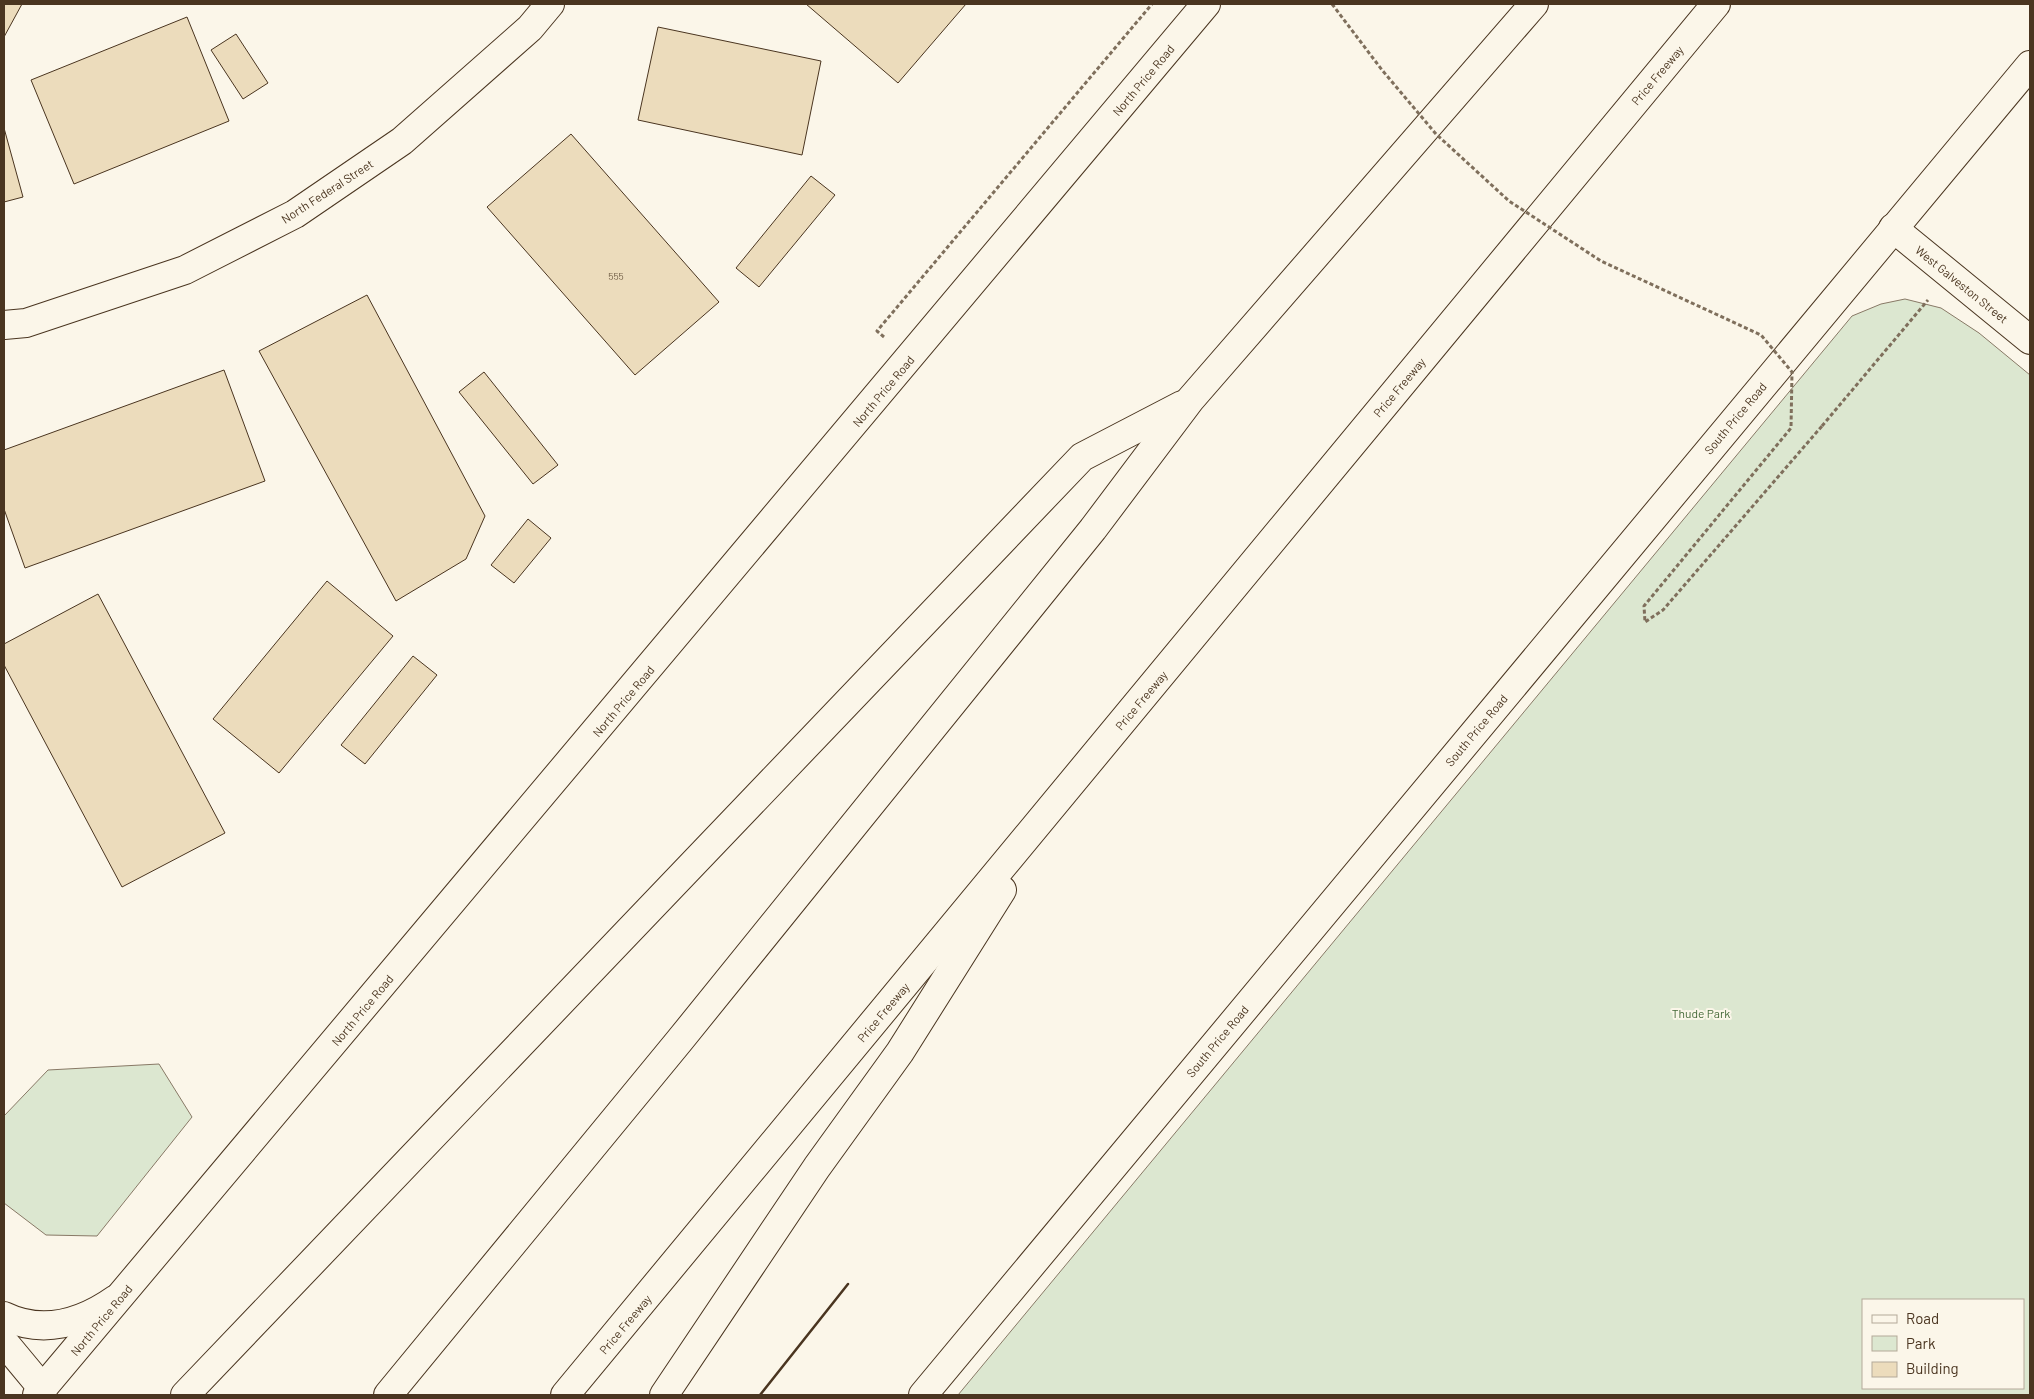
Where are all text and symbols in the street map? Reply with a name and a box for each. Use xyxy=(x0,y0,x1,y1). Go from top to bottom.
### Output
street label: North Price Road xyxy=(1109,42,1177,118)
street label: Price Freeway xyxy=(1628,42,1686,108)
street label: North Federal Street xyxy=(279,156,375,226)
street label: West Galveston Street xyxy=(1913,242,2011,326)
house number: 555 xyxy=(608,270,624,282)
street label: North Price Road xyxy=(849,353,917,429)
street label: Price Freeway xyxy=(1370,354,1428,420)
street label: South Price Road xyxy=(1701,379,1769,457)
street label: North Price Road xyxy=(589,663,657,739)
street label: Price Freeway xyxy=(1112,667,1170,733)
street label: South Price Road xyxy=(1442,691,1510,769)
street label: North Price Road xyxy=(328,972,396,1048)
street label: Price Freeway xyxy=(854,979,912,1045)
street label: South Price Road xyxy=(1183,1002,1251,1080)
park label: Thude Park xyxy=(1672,1006,1730,1020)
street label: North Price Road xyxy=(67,1282,135,1358)
street label: Price Freeway xyxy=(596,1291,654,1357)
legend xyxy=(1862,1299,2024,1389)
text: Road xyxy=(1906,1309,1939,1327)
text: Park xyxy=(1906,1334,1936,1352)
text: Building xyxy=(1906,1359,1959,1377)

